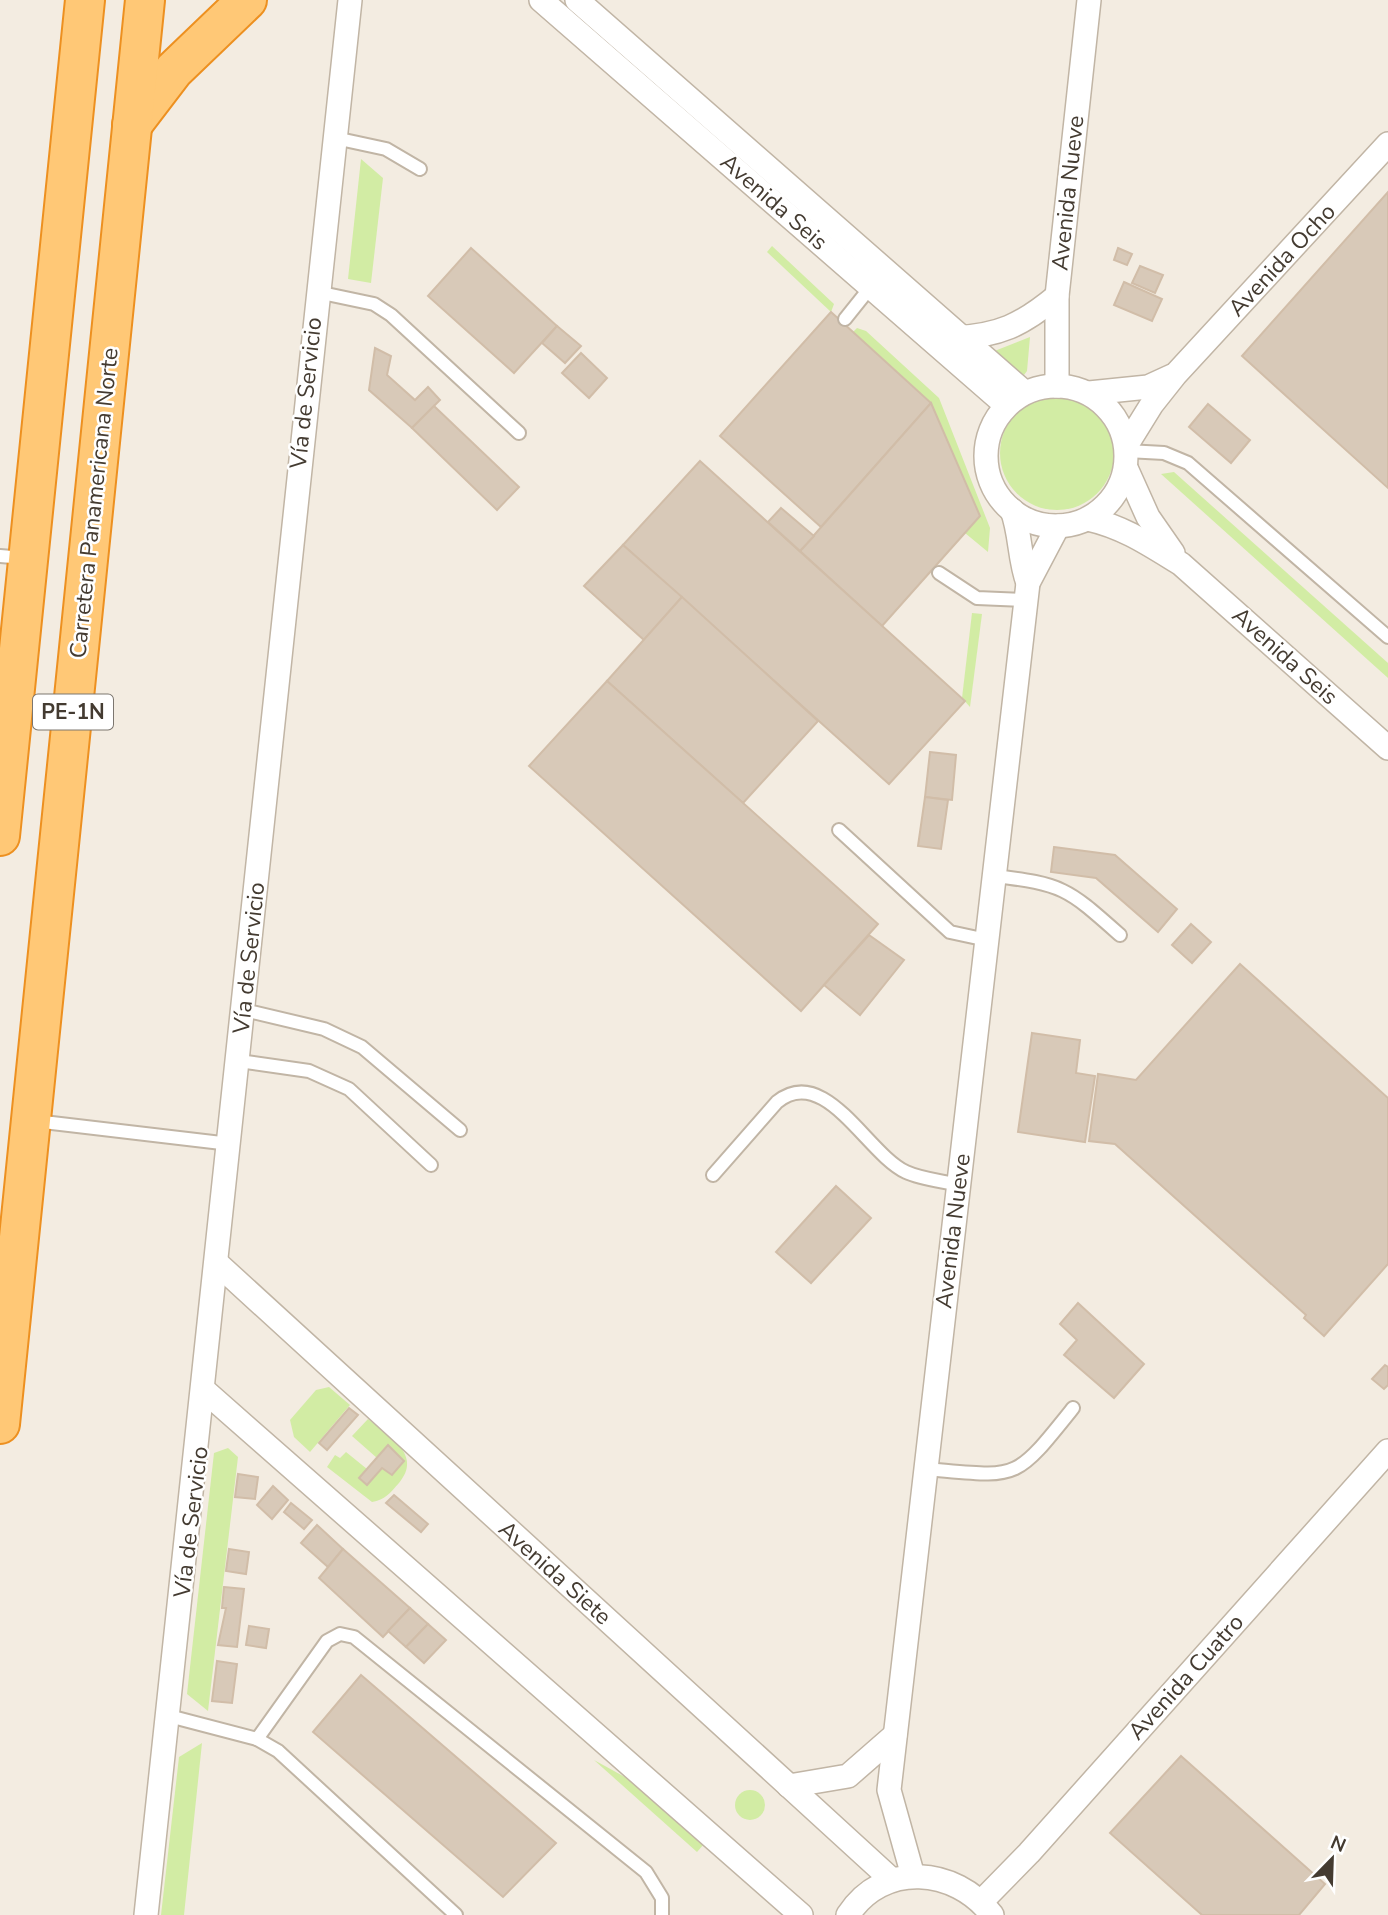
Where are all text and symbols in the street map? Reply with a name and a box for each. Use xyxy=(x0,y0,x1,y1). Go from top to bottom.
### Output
street label: Avenida Nueve xyxy=(1044,114,1092,272)
street label: Avenida Seis xyxy=(714,147,834,257)
street label: Avenida Ocho xyxy=(1222,197,1342,323)
street label: Vía de Servicio xyxy=(283,316,329,471)
street label: Carretera Panamericana Norte xyxy=(62,346,126,660)
street label: Avenida Seis xyxy=(1225,600,1345,712)
road number: PE-1N xyxy=(33,694,113,730)
street label: Vía de Servicio xyxy=(226,881,272,1036)
street label: Avenida Nueve xyxy=(928,1152,978,1310)
street label: Vía de Servicio xyxy=(166,1445,216,1600)
street label: Avenida Siete xyxy=(492,1514,618,1632)
street label: Avenida Cuatro xyxy=(1121,1607,1251,1747)
north arrow xyxy=(1297,1824,1367,1894)
text: N xyxy=(1327,1830,1350,1859)

